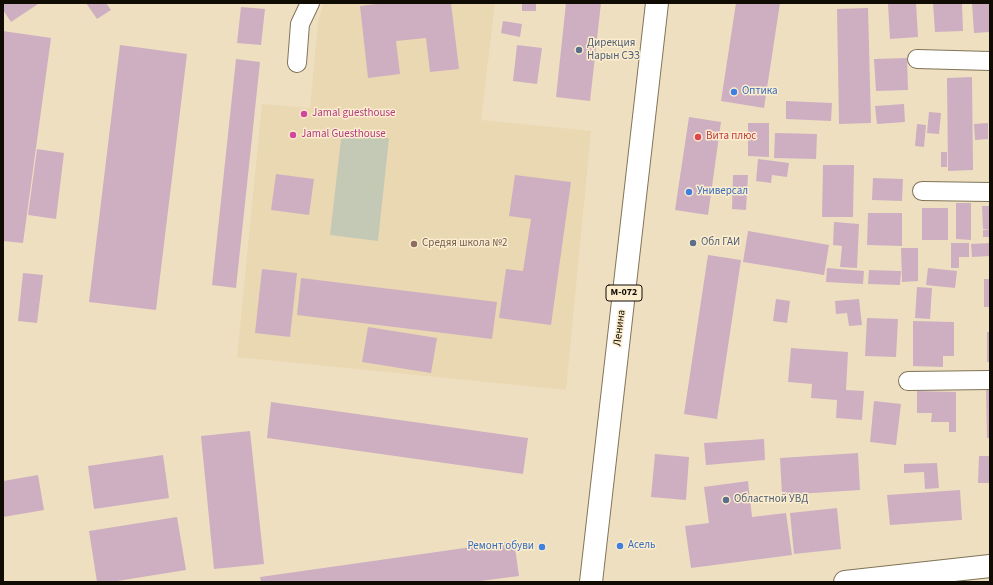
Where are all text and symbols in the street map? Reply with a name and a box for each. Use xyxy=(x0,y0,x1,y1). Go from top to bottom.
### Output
place label: Дирекция Нарын СЭЗ xyxy=(587,37,640,63)
marker: Дирекция Нарын СЭЗ xyxy=(574,45,584,55)
place label: Оптика xyxy=(742,85,778,99)
marker: Оптика xyxy=(729,87,739,97)
place label: Jamal guesthouse xyxy=(312,107,396,121)
marker: Jamal guesthouse xyxy=(299,109,309,119)
place label: Jamal Guesthouse xyxy=(301,128,386,142)
marker: Jamal Guesthouse xyxy=(288,130,298,140)
place label: Вита плюс xyxy=(706,130,756,144)
marker: Вита плюс xyxy=(693,132,703,142)
place label: Универсал xyxy=(697,185,748,199)
marker: Универсал xyxy=(684,187,694,197)
place label: Обл ГАИ xyxy=(701,236,740,250)
place label: Средяя школа №2 xyxy=(422,237,508,251)
marker: Обл ГАИ xyxy=(688,238,698,248)
marker: Средяя школа №2 xyxy=(409,239,419,249)
road number: М-072 xyxy=(606,285,642,301)
street label: Ленина xyxy=(611,309,629,347)
place label: Областной УВД xyxy=(734,493,808,507)
marker: Областной УВД xyxy=(721,495,731,505)
place label: Асель xyxy=(628,539,655,553)
place label: Ремонт обуви xyxy=(467,540,534,554)
marker: Асель xyxy=(615,541,625,551)
marker: Ремонт обуви xyxy=(537,542,547,552)

